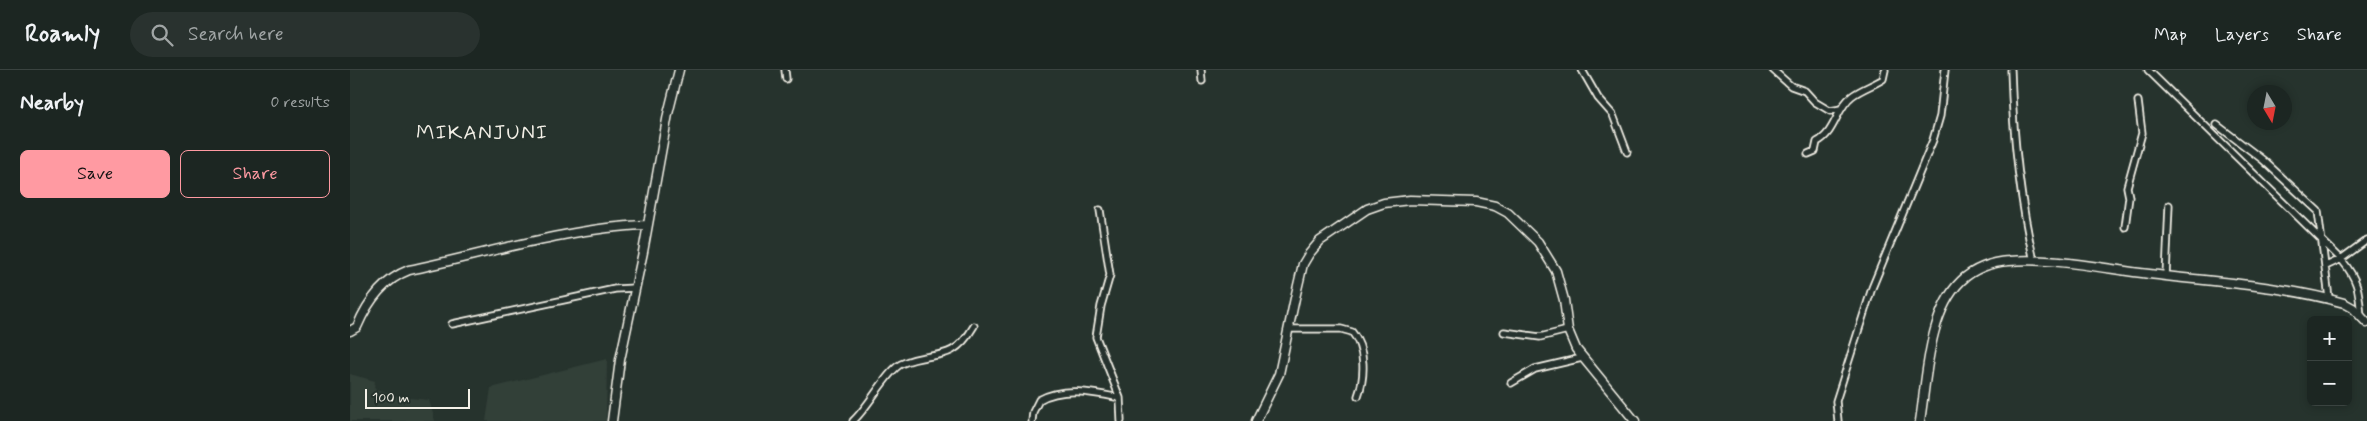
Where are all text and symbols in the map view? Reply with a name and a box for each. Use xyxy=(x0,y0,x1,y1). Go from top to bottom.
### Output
search box xyxy=(130,12,480,57)
text: Roamly xyxy=(25,19,100,50)
icon: search xyxy=(148,21,176,49)
text: Search here xyxy=(188,22,284,47)
text: Map xyxy=(2154,23,2187,47)
text: Layers xyxy=(2215,23,2269,47)
text: Share xyxy=(2297,23,2342,47)
north arrow xyxy=(2247,85,2292,130)
text: Nearby xyxy=(20,89,84,117)
text: 0 results xyxy=(270,92,330,113)
district label: MIKANJUNI xyxy=(416,119,548,147)
button: Save xyxy=(20,150,170,198)
button: Share xyxy=(180,150,330,198)
map controls xyxy=(2307,316,2352,406)
button: + xyxy=(2307,316,2352,361)
button: − xyxy=(2307,361,2352,406)
scale bar xyxy=(365,386,470,409)
text: 100 m xyxy=(372,389,410,407)

